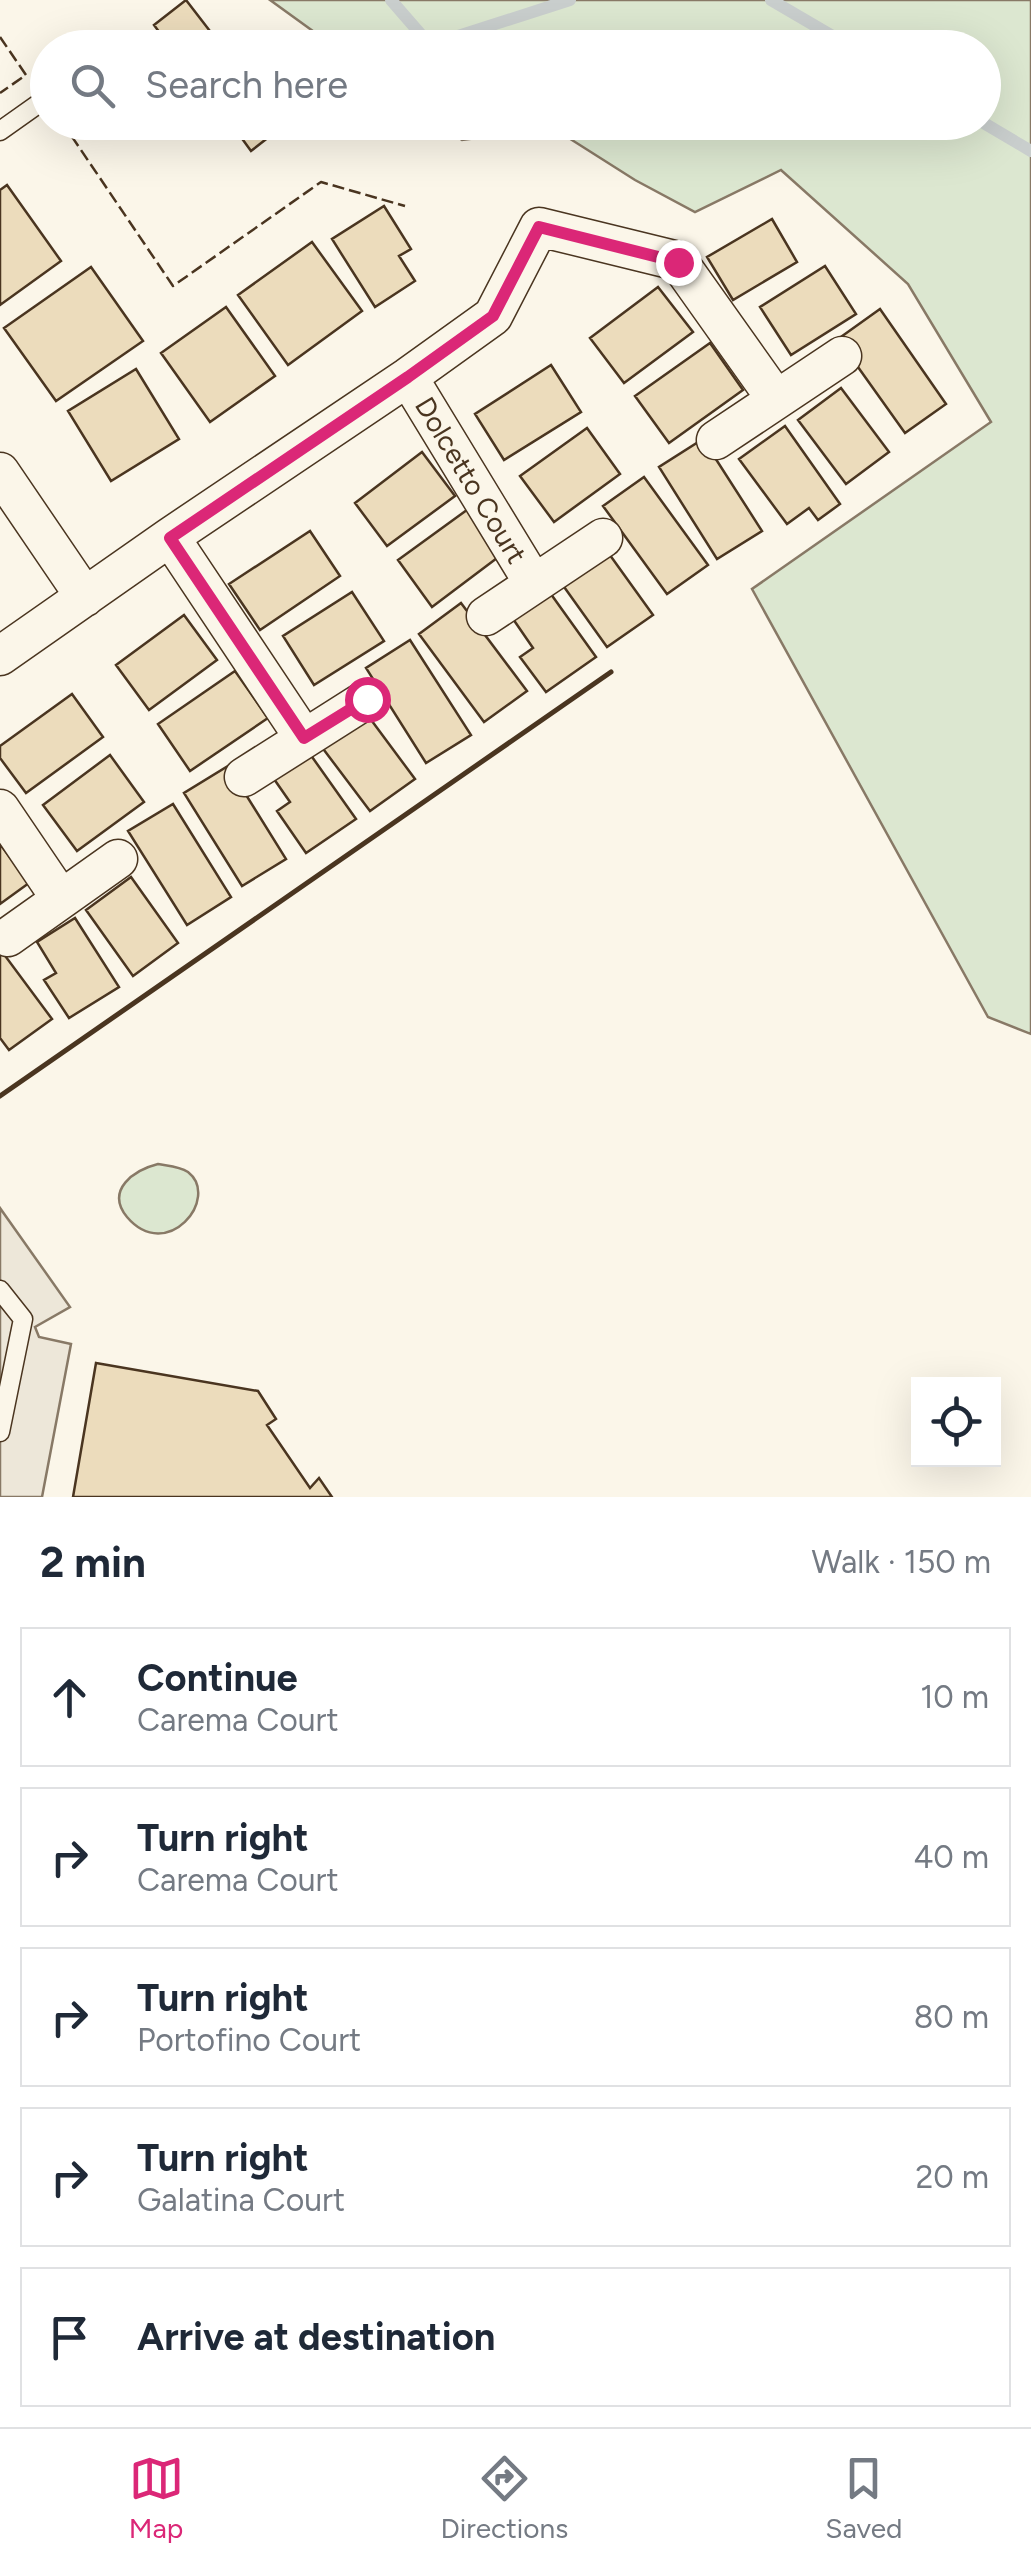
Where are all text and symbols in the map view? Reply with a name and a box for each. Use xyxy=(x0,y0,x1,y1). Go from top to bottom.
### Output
search box xyxy=(30,30,1001,140)
icon: search xyxy=(65,58,120,113)
text: Search here xyxy=(145,62,348,108)
route end xyxy=(656,240,702,286)
street label: Dolcetto Court xyxy=(408,390,534,570)
route start xyxy=(345,677,391,723)
map controls xyxy=(911,1377,1001,1467)
button: locate xyxy=(911,1377,1001,1467)
text: 2 min xyxy=(40,1537,146,1588)
text: Walk · 150 m xyxy=(812,1543,991,1581)
text: Continue xyxy=(137,1655,298,1701)
icon: ahead xyxy=(42,1670,97,1725)
text: 10 m xyxy=(920,1678,989,1716)
text: Carema Court xyxy=(137,1701,339,1739)
text: Turn right xyxy=(137,1815,309,1861)
icon: right xyxy=(42,1830,97,1885)
text: 40 m xyxy=(913,1838,989,1876)
text: Carema Court xyxy=(137,1861,339,1899)
text: Turn right xyxy=(137,1975,309,2021)
icon: right xyxy=(42,1990,97,2045)
text: 80 m xyxy=(914,1998,989,2036)
text: Portofino Court xyxy=(137,2021,361,2059)
text: Turn right xyxy=(137,2135,309,2181)
icon: right xyxy=(42,2150,97,2205)
text: 20 m xyxy=(915,2158,989,2196)
text: Galatina Court xyxy=(137,2181,345,2219)
icon: arrive xyxy=(42,2310,97,2365)
text: Arrive at destination xyxy=(137,2314,495,2360)
tab: Map xyxy=(129,2451,184,2545)
tab: Directions xyxy=(441,2451,568,2545)
tab: Saved xyxy=(825,2451,902,2545)

